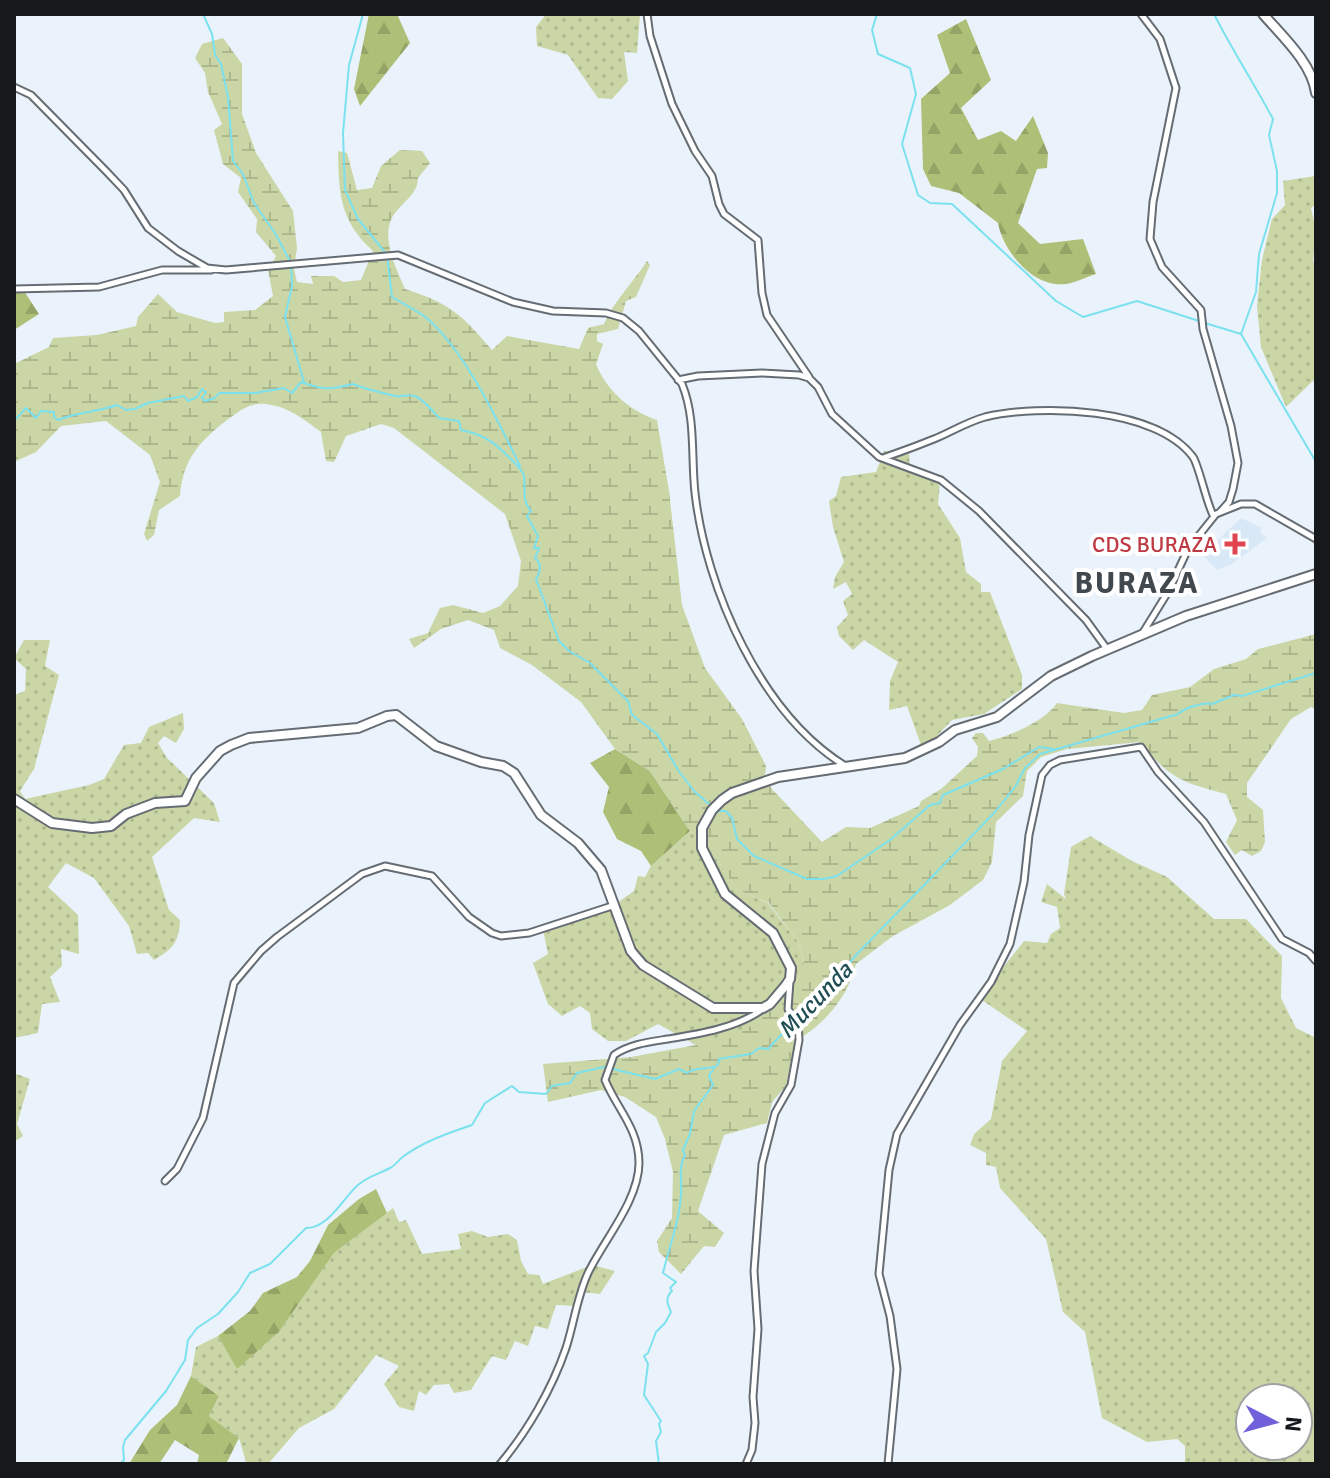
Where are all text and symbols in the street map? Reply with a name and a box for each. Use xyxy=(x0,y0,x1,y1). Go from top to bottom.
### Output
place label: CDS BURAZA xyxy=(1092,531,1218,558)
marker: CDS BURAZA xyxy=(1224,533,1246,555)
district label: BURAZA xyxy=(1075,565,1199,602)
water label: Mucunda xyxy=(771,955,859,1045)
north arrow xyxy=(1234,1382,1314,1462)
text: N xyxy=(1279,1415,1308,1433)

